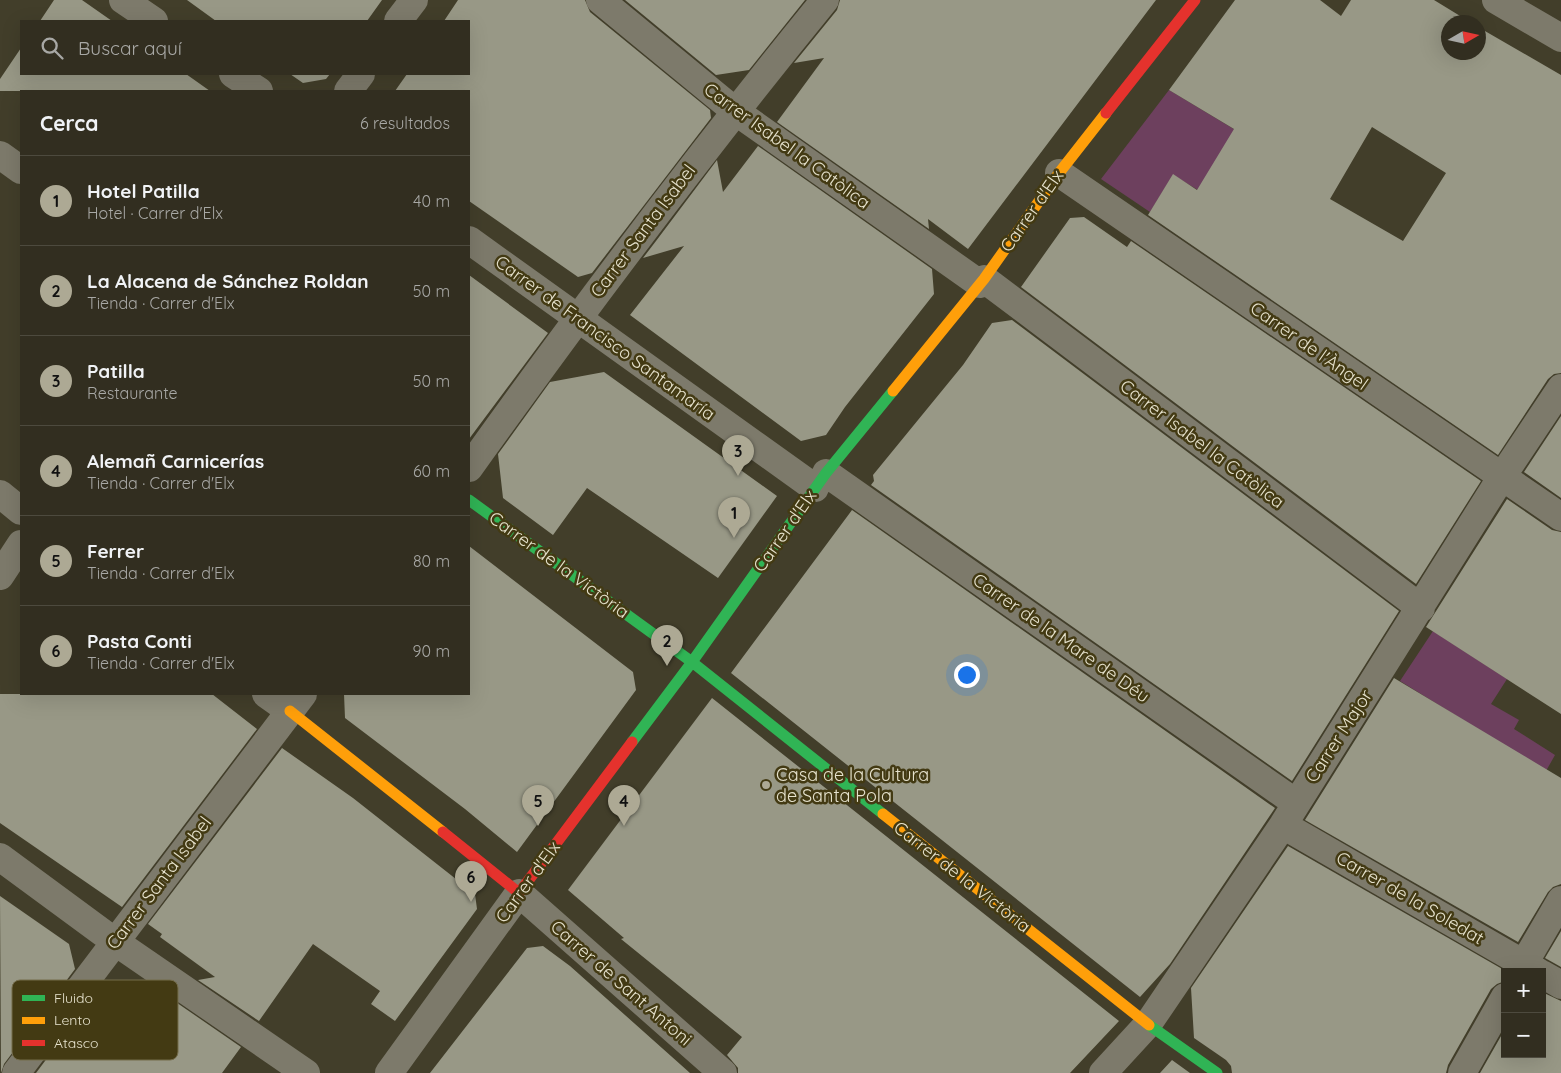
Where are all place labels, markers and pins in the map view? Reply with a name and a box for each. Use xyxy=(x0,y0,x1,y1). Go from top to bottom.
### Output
pin: 3 xyxy=(722,435,754,476)
pin: 1 xyxy=(718,497,750,538)
pin: 2 xyxy=(651,625,683,666)
place label: Casa de la Cultura de Santa Pola xyxy=(776,763,929,807)
marker: Casa de la Cultura de Santa Pola xyxy=(760,779,772,791)
pin: 5 xyxy=(522,785,554,826)
pin: 4 xyxy=(608,785,640,826)
pin: 6 xyxy=(455,861,487,902)

